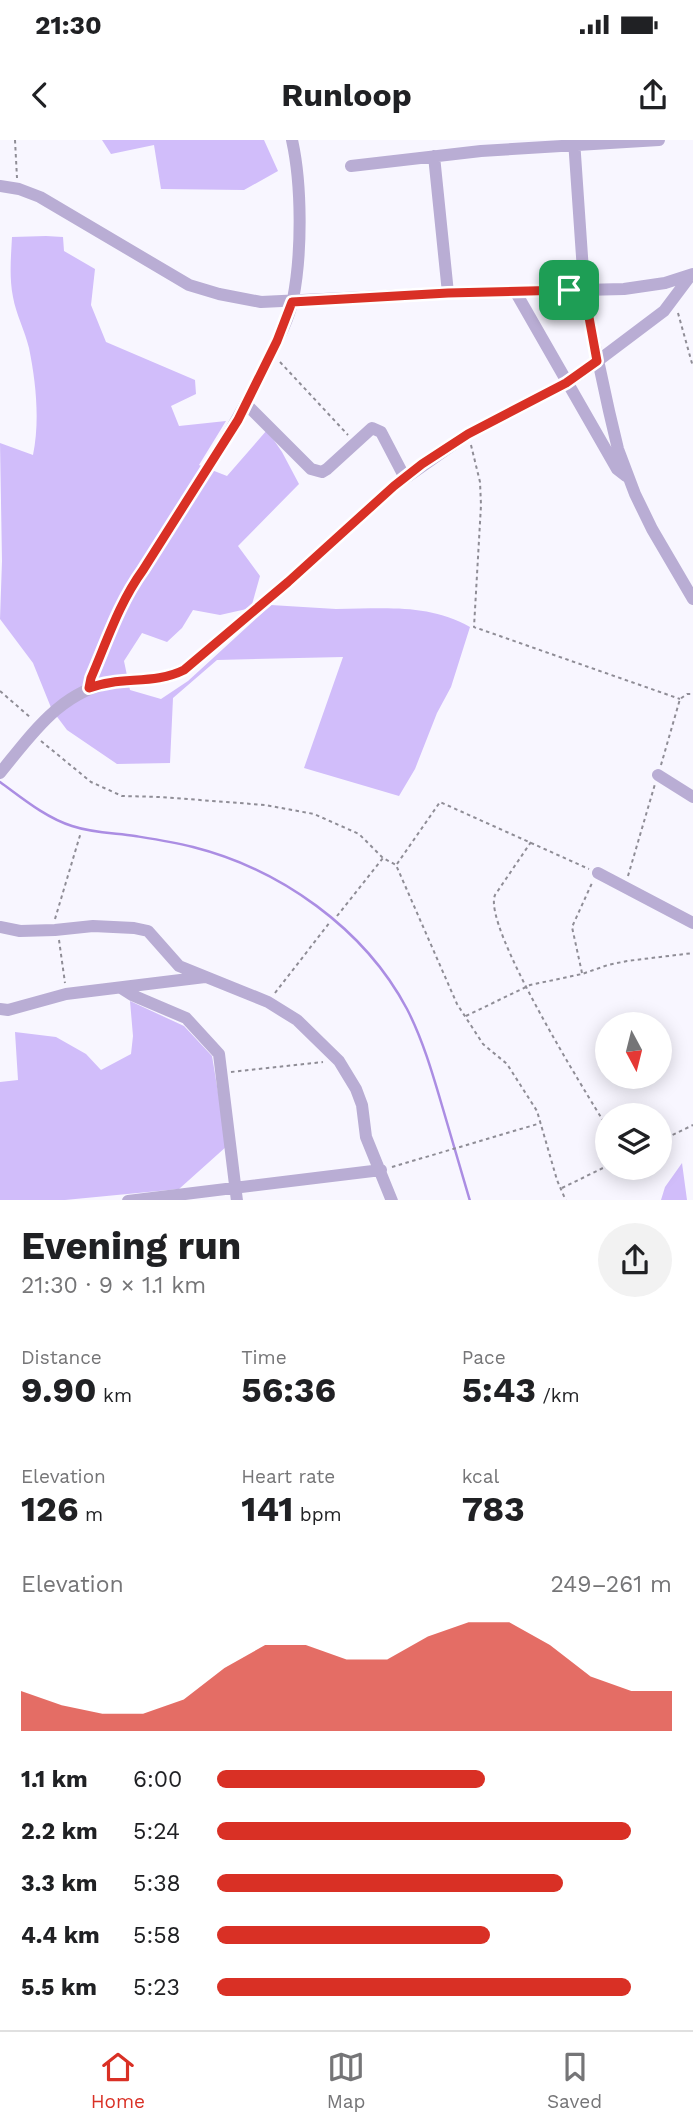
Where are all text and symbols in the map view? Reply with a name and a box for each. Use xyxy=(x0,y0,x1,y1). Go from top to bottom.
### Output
text: 21:30 xyxy=(35,10,102,40)
icon: back xyxy=(21,76,59,114)
text: Runloop xyxy=(281,76,412,114)
icon: share xyxy=(634,76,672,114)
pin xyxy=(539,260,599,320)
icon: arrive xyxy=(550,271,588,309)
north arrow xyxy=(595,1012,672,1088)
map controls xyxy=(595,1012,672,1180)
button: layers xyxy=(595,1103,672,1180)
button: share xyxy=(598,1223,672,1297)
text: Evening run xyxy=(21,1224,241,1268)
text: 21:30 · 9 × 1.1 km xyxy=(21,1272,206,1299)
text: Distance xyxy=(21,1346,102,1369)
text: Time xyxy=(241,1346,287,1369)
text: Pace xyxy=(462,1346,506,1369)
text: 9.90 xyxy=(21,1369,97,1411)
text: 56:36 xyxy=(241,1369,336,1411)
text: 5:43 xyxy=(462,1369,536,1411)
text: km xyxy=(97,1384,132,1407)
text: /km xyxy=(536,1384,580,1407)
text: Elevation xyxy=(21,1465,106,1488)
text: Heart rate xyxy=(241,1465,335,1488)
text: kcal xyxy=(462,1465,499,1488)
text: 126 xyxy=(21,1488,79,1530)
text: 141 xyxy=(241,1488,293,1530)
text: 783 xyxy=(462,1488,525,1530)
text: m xyxy=(79,1503,103,1526)
text: bpm xyxy=(293,1503,342,1526)
text: Elevation xyxy=(21,1571,124,1598)
text: 249–261 m xyxy=(551,1571,672,1598)
text: 1.1 km xyxy=(21,1766,88,1793)
text: 6:00 xyxy=(133,1766,182,1793)
text: 2.2 km xyxy=(21,1818,98,1845)
text: 5:24 xyxy=(133,1818,180,1845)
text: 3.3 km xyxy=(21,1870,97,1897)
text: 5:38 xyxy=(133,1870,181,1897)
text: 4.4 km xyxy=(21,1922,100,1949)
text: 5:58 xyxy=(133,1922,181,1949)
text: 5.5 km xyxy=(21,1974,97,2001)
text: 5:23 xyxy=(133,1974,180,2001)
tab: Home xyxy=(91,2048,145,2113)
tab: Map xyxy=(327,2048,365,2113)
tab: Saved xyxy=(547,2048,602,2113)

